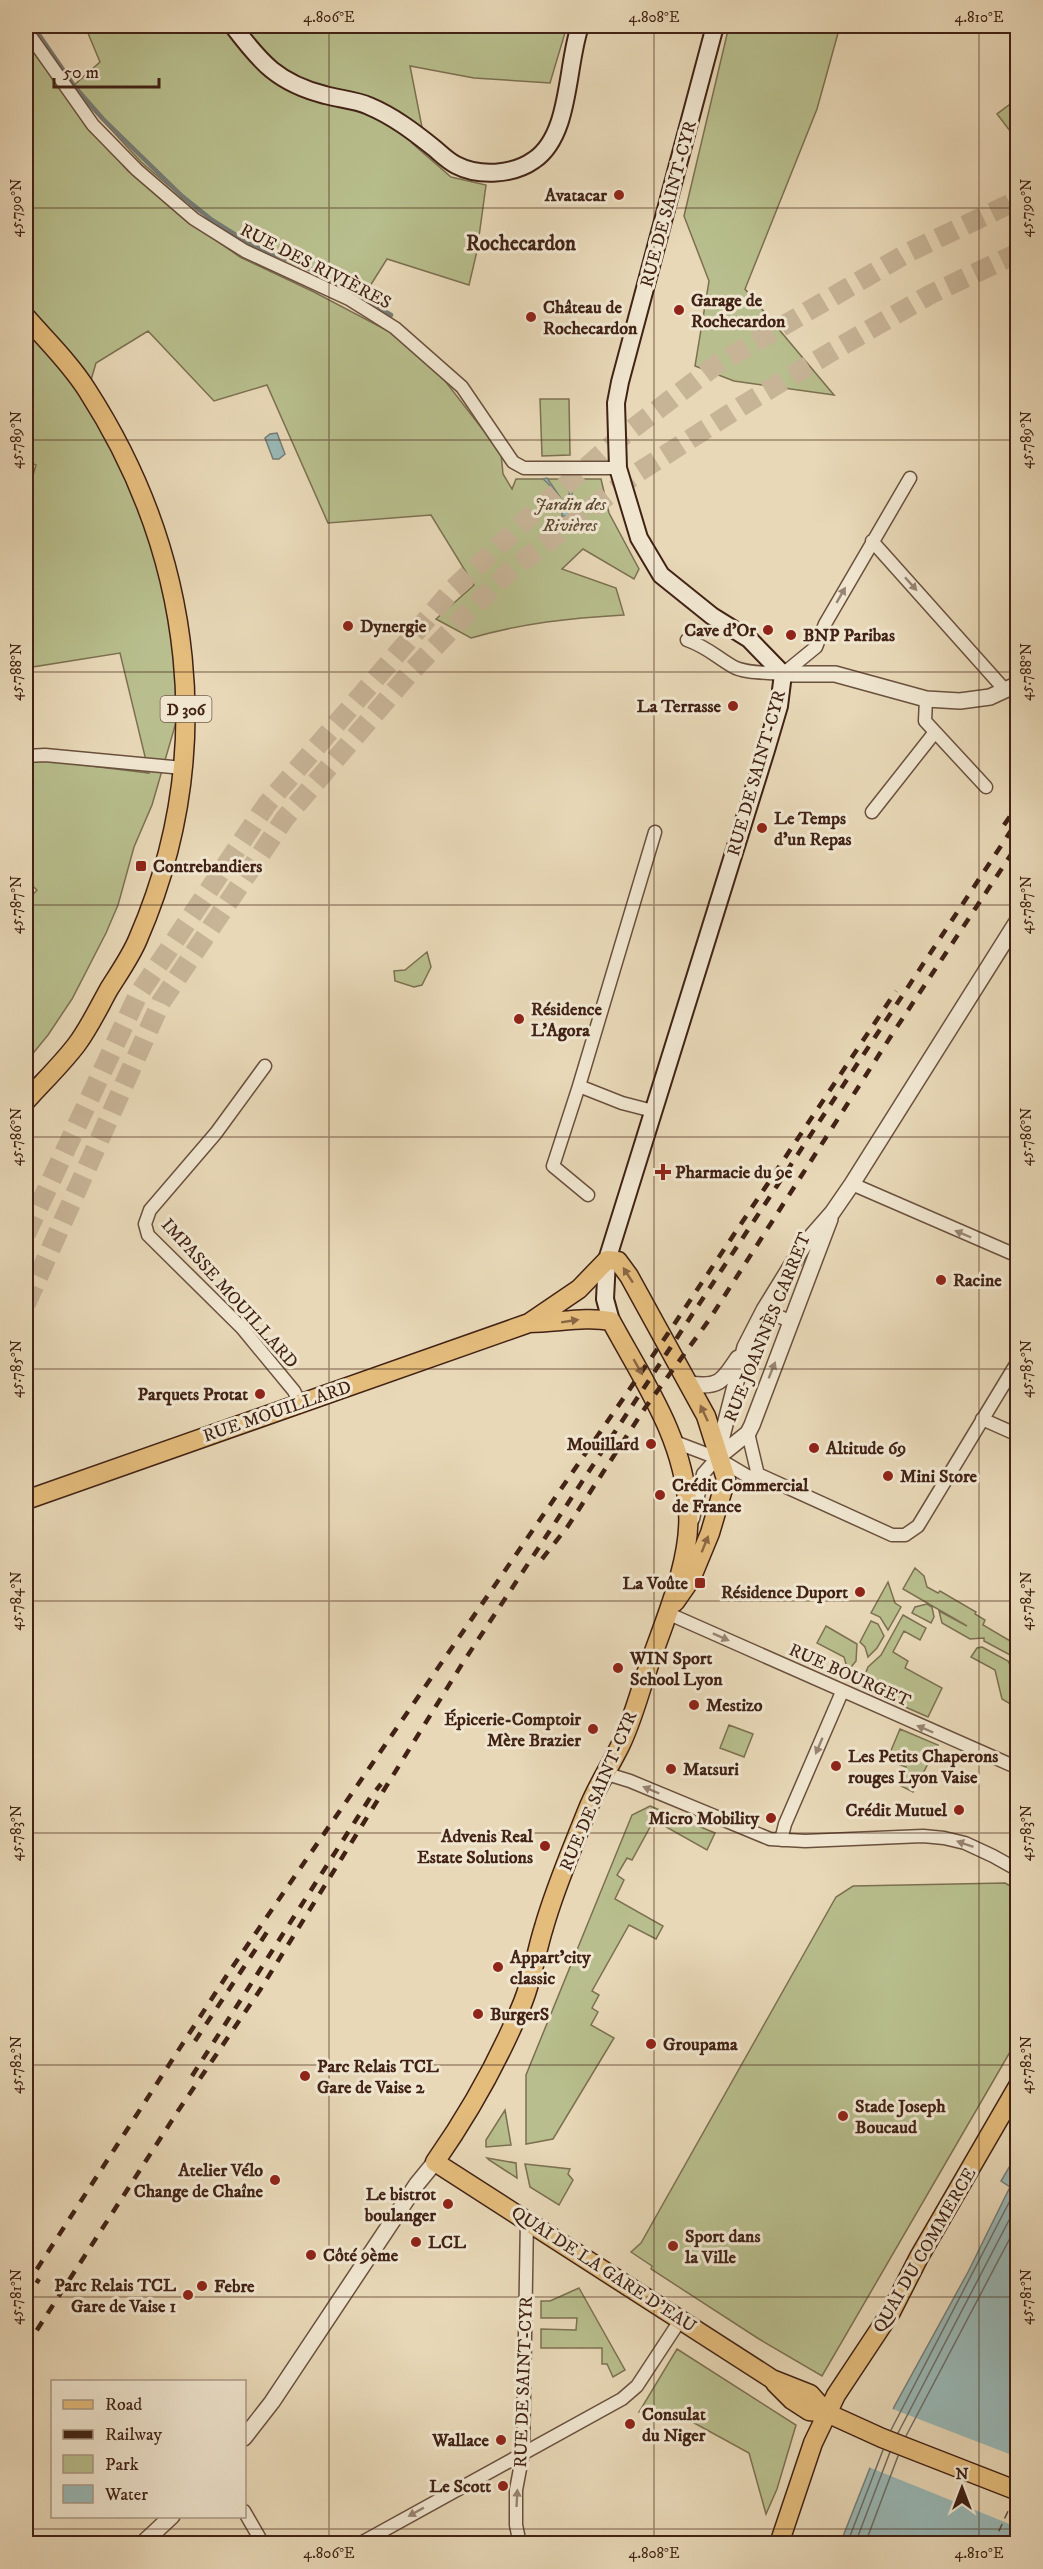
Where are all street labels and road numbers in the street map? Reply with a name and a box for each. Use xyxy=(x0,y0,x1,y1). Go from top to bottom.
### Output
street label: RUE DE SAINT-CYR xyxy=(636,119,702,290)
street label: RUE DES RIVIÈRES xyxy=(236,219,395,314)
street label: RUE DE SAINT-CYR xyxy=(723,688,791,859)
road number: D 306 xyxy=(160,696,212,722)
street label: IMPASSE MOUILLARD xyxy=(156,1214,302,1373)
street label: RUE JOANNÈS CARRET xyxy=(720,1229,816,1425)
street label: RUE MOUILLARD xyxy=(200,1376,354,1448)
street label: RUE BOURGET xyxy=(785,1639,914,1713)
street label: RUE DE SAINT-CYR xyxy=(555,1708,643,1875)
street label: QUAI DU COMMERCE xyxy=(869,2164,981,2337)
street label: QUAI DE LA GARE D'EAU xyxy=(507,2202,700,2338)
street label: RUE DE SAINT-CYR xyxy=(510,2296,538,2468)

